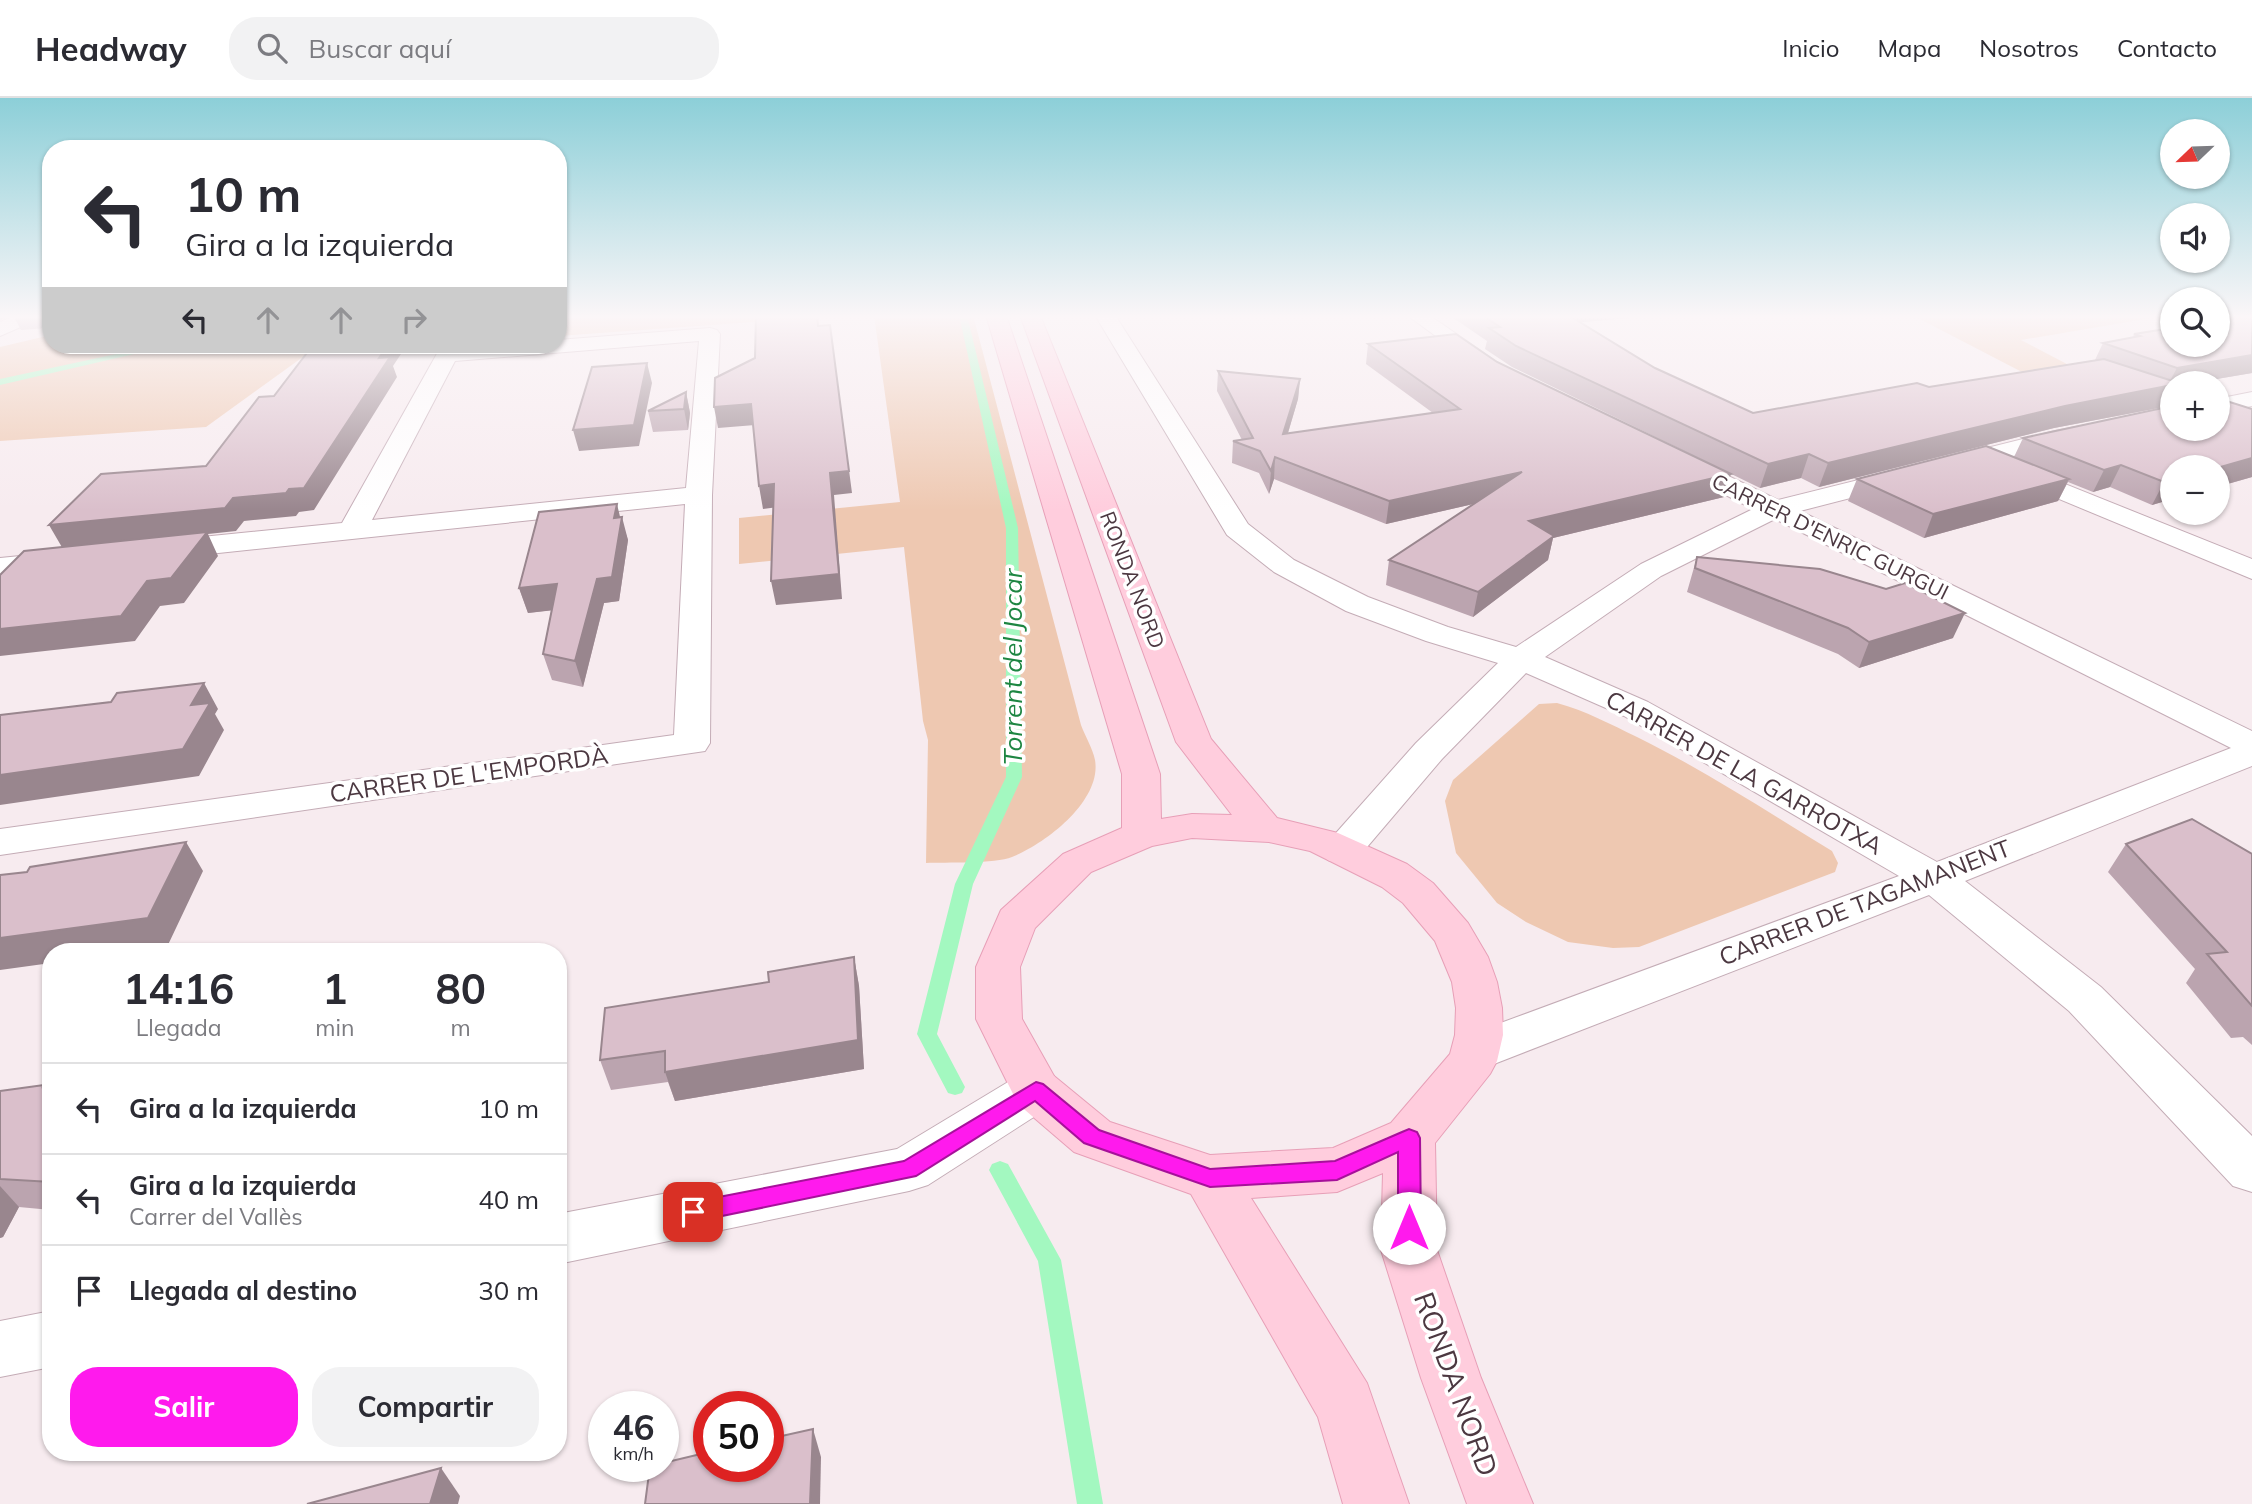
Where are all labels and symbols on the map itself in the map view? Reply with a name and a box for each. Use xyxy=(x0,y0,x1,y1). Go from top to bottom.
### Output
north arrow xyxy=(2160,119,2230,189)
street label: CARRER D'ENRIC GURGUI xyxy=(1708,467,1953,605)
street label: RONDA NORD xyxy=(1095,507,1171,652)
water label: Torrent del Jocar xyxy=(996,567,1029,765)
street label: CARRER DE LA GARROTXA xyxy=(1601,683,1888,861)
street label: CARRER DE L'EMPORDÀ xyxy=(328,740,610,808)
street label: CARRER DE TAGAMANENT xyxy=(1715,832,2015,972)
pin xyxy=(663,1182,723,1242)
position arrow xyxy=(1372,1191,1446,1265)
street label: RONDA NORD xyxy=(1407,1287,1506,1481)
speed limit sign: 50 xyxy=(693,1391,784,1482)

